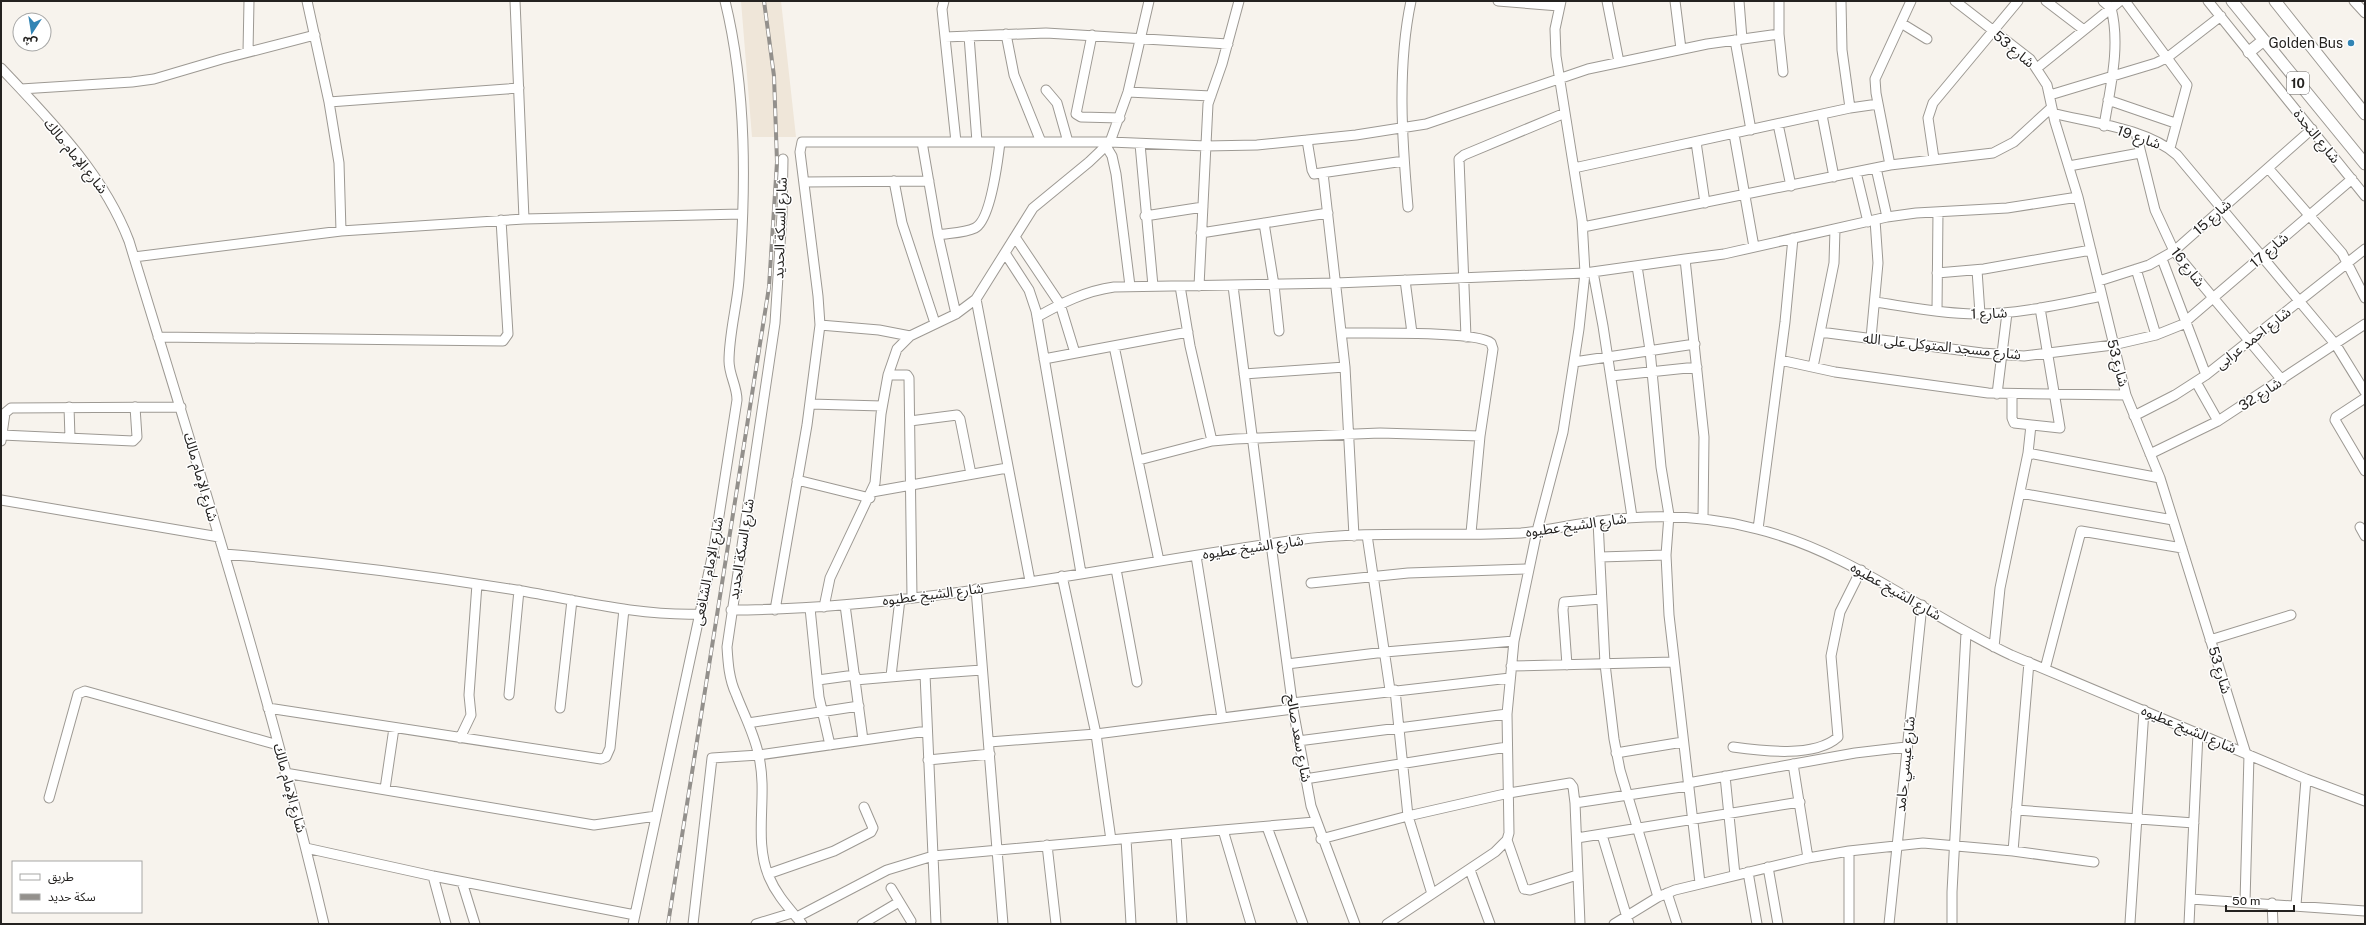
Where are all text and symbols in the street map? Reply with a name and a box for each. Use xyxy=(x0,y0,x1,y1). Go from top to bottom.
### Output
north arrow xyxy=(12,12,52,52)
street label: شارع 53 xyxy=(1988,27,2038,73)
text: ش xyxy=(21,33,39,49)
place label: Golden Bus xyxy=(2269,35,2343,51)
marker: Golden Bus xyxy=(2346,38,2356,48)
road number: 10 xyxy=(2287,72,2309,94)
street label: شارع النجدة xyxy=(2288,106,2344,168)
street label: شارع الإمام مالك xyxy=(39,115,111,199)
street label: شارع 19 xyxy=(2114,122,2163,155)
street label: شارع السكة الحديد xyxy=(770,177,793,279)
street label: شارع 15 xyxy=(2190,196,2236,240)
street label: شارع 17 xyxy=(2247,229,2293,273)
street label: شارع 16 xyxy=(2165,244,2208,292)
street label: شارع 1 xyxy=(1971,304,2008,325)
street label: شارع احمد عرابى xyxy=(2212,304,2296,375)
street label: شارع مسجد المتوكل على الله xyxy=(1862,330,2022,365)
street label: شارع 53 xyxy=(2101,338,2132,389)
street label: شارع 32 xyxy=(2236,374,2286,416)
street label: شارع الإمام مالك xyxy=(178,431,221,524)
street label: شارع السكة الحديد xyxy=(725,497,760,601)
street label: شارع الشيخ عطيوه xyxy=(1524,510,1628,543)
street label: شارع الإمام الشافعى xyxy=(690,515,729,627)
street label: شارع الشيخ عطيوه xyxy=(1201,532,1305,565)
street label: شارع الشيخ عطيوه xyxy=(1846,559,1944,626)
street label: شارع الشيخ عطيوه xyxy=(882,580,985,611)
street label: شارع 53 xyxy=(2202,644,2235,696)
street label: شارع سعد صالح xyxy=(1280,693,1315,784)
street label: شارع الشيخ عطيوه xyxy=(2138,702,2239,759)
street label: شارع عيسي حامد xyxy=(1892,716,1921,813)
street label: شارع الإمام مالك xyxy=(268,742,310,835)
legend xyxy=(12,861,142,913)
text: طريق xyxy=(48,870,74,885)
scale bar xyxy=(2226,887,2294,913)
text: سكة حديد xyxy=(48,890,96,904)
text: 50 m xyxy=(2232,894,2260,908)

